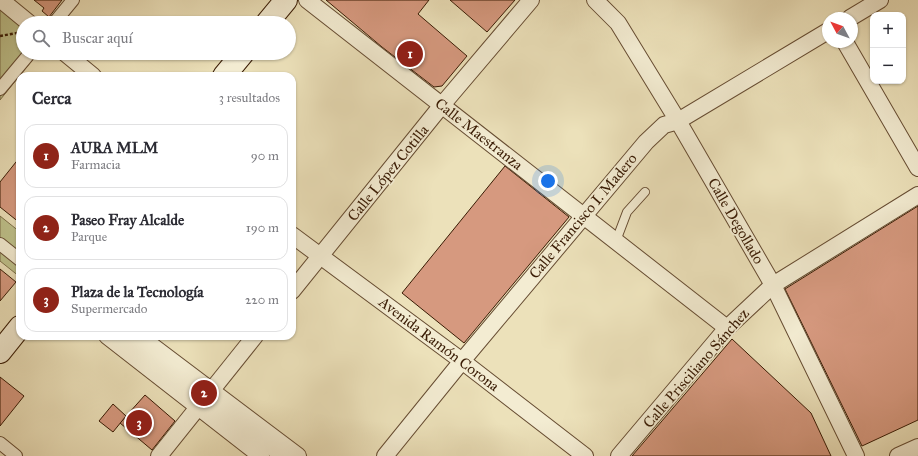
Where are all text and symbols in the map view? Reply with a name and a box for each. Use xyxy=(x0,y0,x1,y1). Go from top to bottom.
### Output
north arrow xyxy=(822,12,858,48)
map controls xyxy=(870,12,906,84)
button: + xyxy=(870,12,906,48)
search box xyxy=(16,16,296,60)
icon: search xyxy=(30,27,52,49)
text: Buscar aquí xyxy=(62,29,133,47)
pin: 1 xyxy=(397,39,423,69)
button: − xyxy=(870,48,906,84)
text: Cerca xyxy=(32,88,71,109)
text: 3 resultados xyxy=(219,90,280,106)
street label: Calle Maestranza xyxy=(432,94,527,174)
street label: Calle López Cotilla xyxy=(344,121,433,225)
text: AURA MLM xyxy=(71,139,158,157)
text: 1 xyxy=(43,148,49,164)
text: 90 m xyxy=(251,148,279,164)
street label: Calle Francisco I. Madero xyxy=(525,149,641,282)
text: Farmacia xyxy=(71,157,121,173)
your location xyxy=(538,171,558,191)
street label: Calle Degollado xyxy=(704,175,768,268)
text: Paseo Fray Alcalde xyxy=(71,211,184,229)
text: 2 xyxy=(43,220,49,236)
text: 190 m xyxy=(246,220,279,236)
text: Parque xyxy=(71,229,107,245)
text: Plaza de la Tecnología xyxy=(71,283,204,301)
text: 3 xyxy=(43,292,49,308)
text: 220 m xyxy=(245,292,279,308)
street label: Avenida Ramón Corona xyxy=(374,292,503,396)
text: Supermercado xyxy=(71,301,147,317)
street label: Calle Prisciliano Sánchez xyxy=(639,304,753,432)
pin: 2 xyxy=(191,378,217,408)
pin: 3 xyxy=(126,408,152,438)

